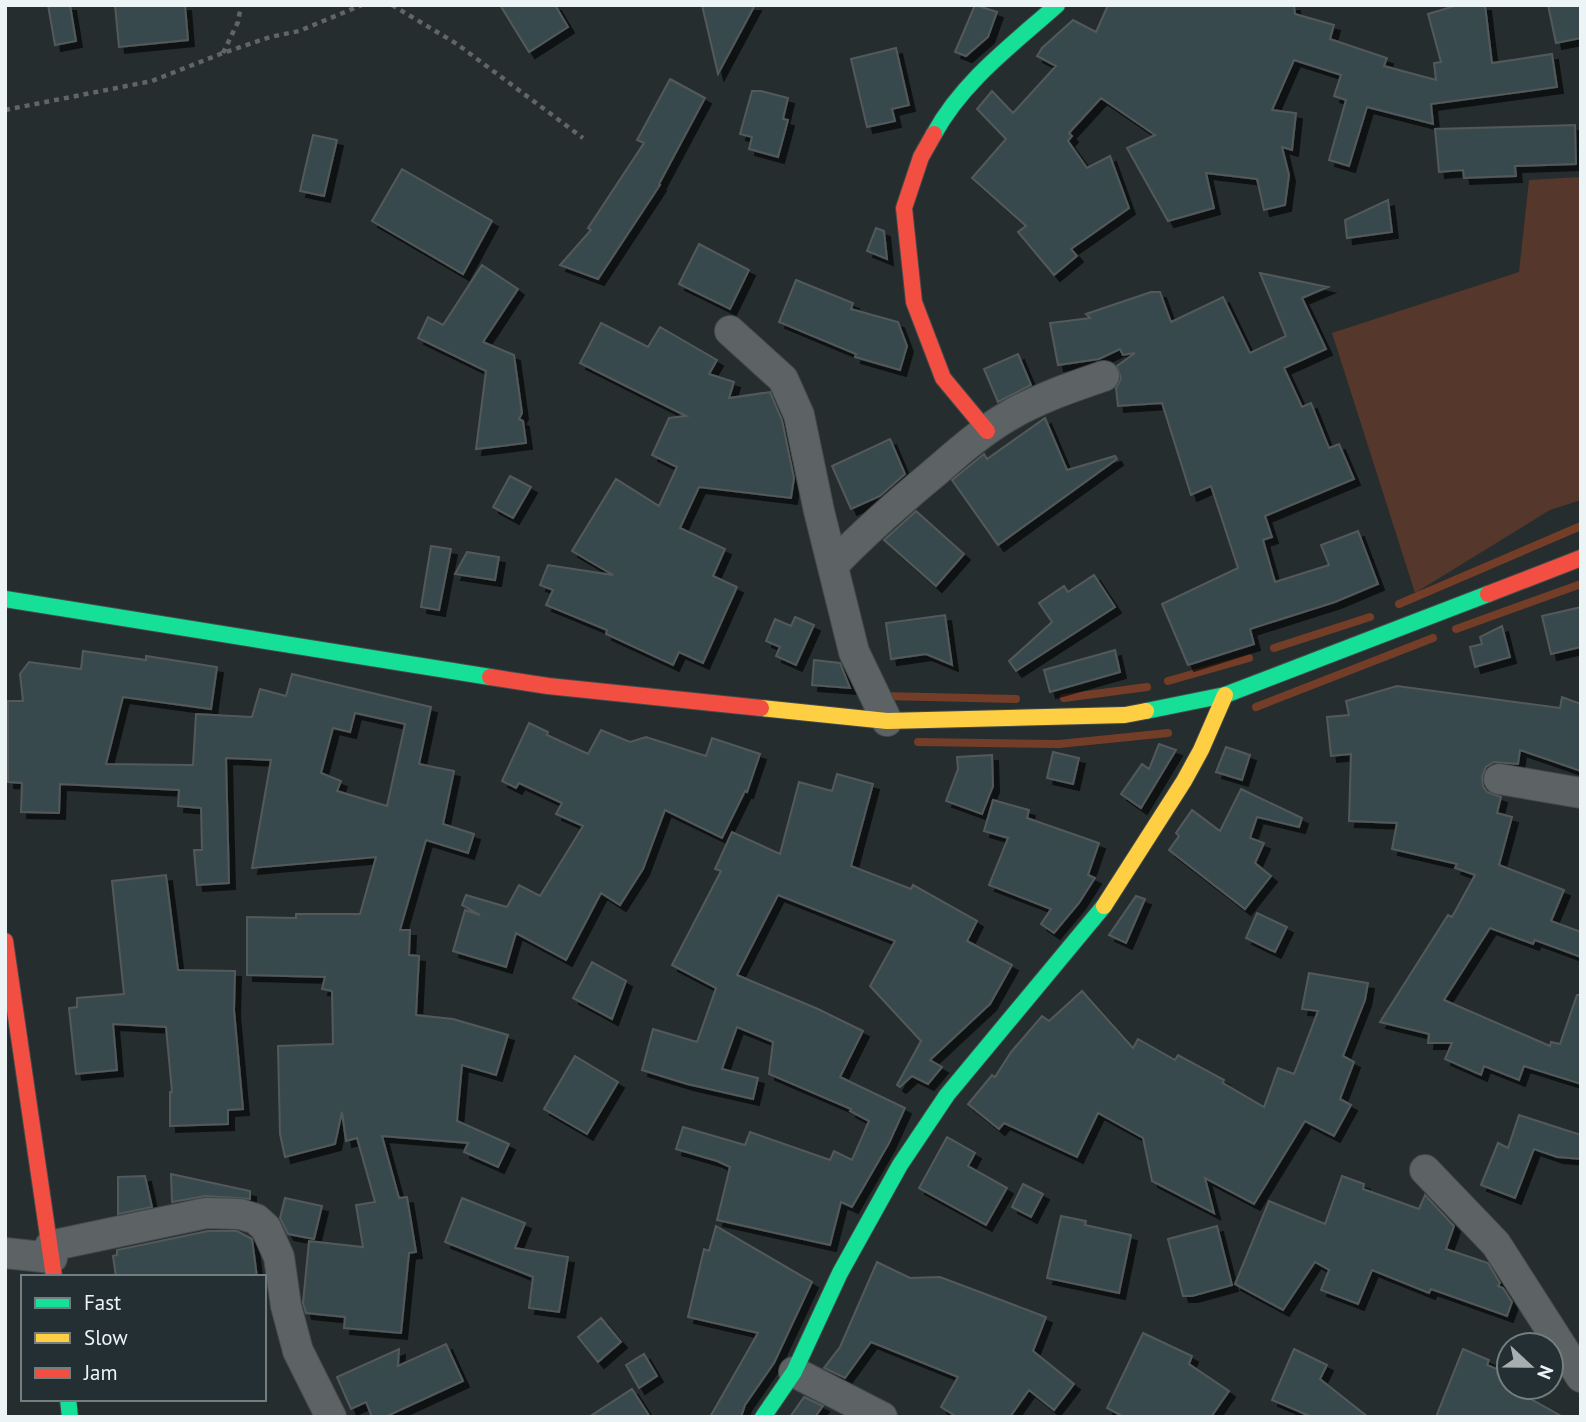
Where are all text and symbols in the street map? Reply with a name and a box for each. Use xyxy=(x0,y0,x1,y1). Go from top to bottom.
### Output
legend xyxy=(21,1275,266,1401)
text: Fast xyxy=(84,1289,121,1316)
text: Slow xyxy=(84,1324,128,1351)
north arrow xyxy=(1495,1331,1565,1401)
text: Jam xyxy=(83,1359,118,1386)
text: N xyxy=(1532,1362,1559,1383)

